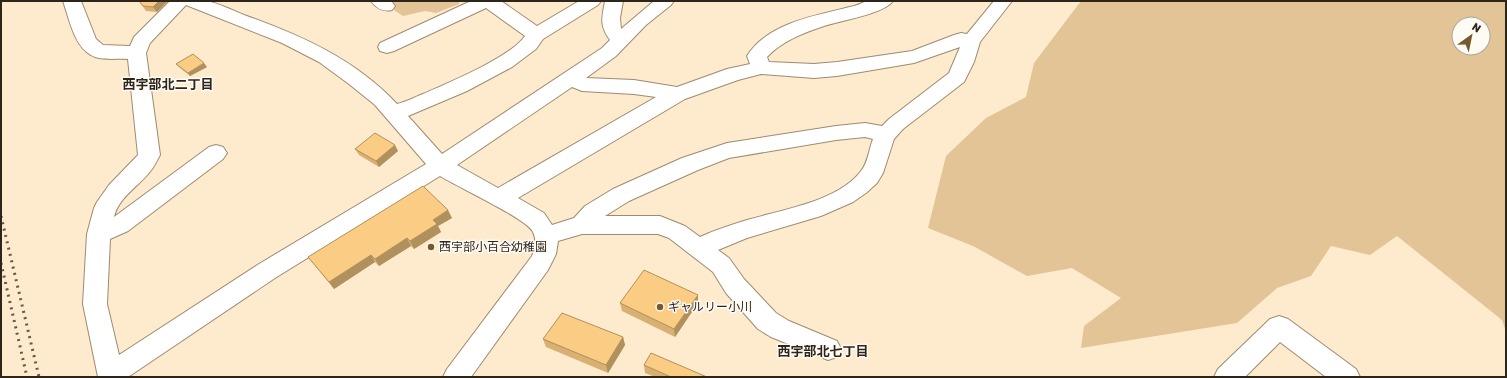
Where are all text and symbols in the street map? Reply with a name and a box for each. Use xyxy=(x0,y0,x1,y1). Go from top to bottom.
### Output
north arrow xyxy=(1451,16,1491,56)
text: N xyxy=(1469,20,1483,36)
district label: 西宇部北二丁目 xyxy=(122,77,214,92)
place label: 西宇部小百合幼稚園 xyxy=(439,240,547,254)
marker: 西宇部小百合幼稚園 xyxy=(426,242,436,252)
place label: ギャルリー小川 xyxy=(668,300,752,314)
marker: ギャルリー小川 xyxy=(655,302,665,312)
district label: 西宇部北七丁目 xyxy=(777,344,869,359)

